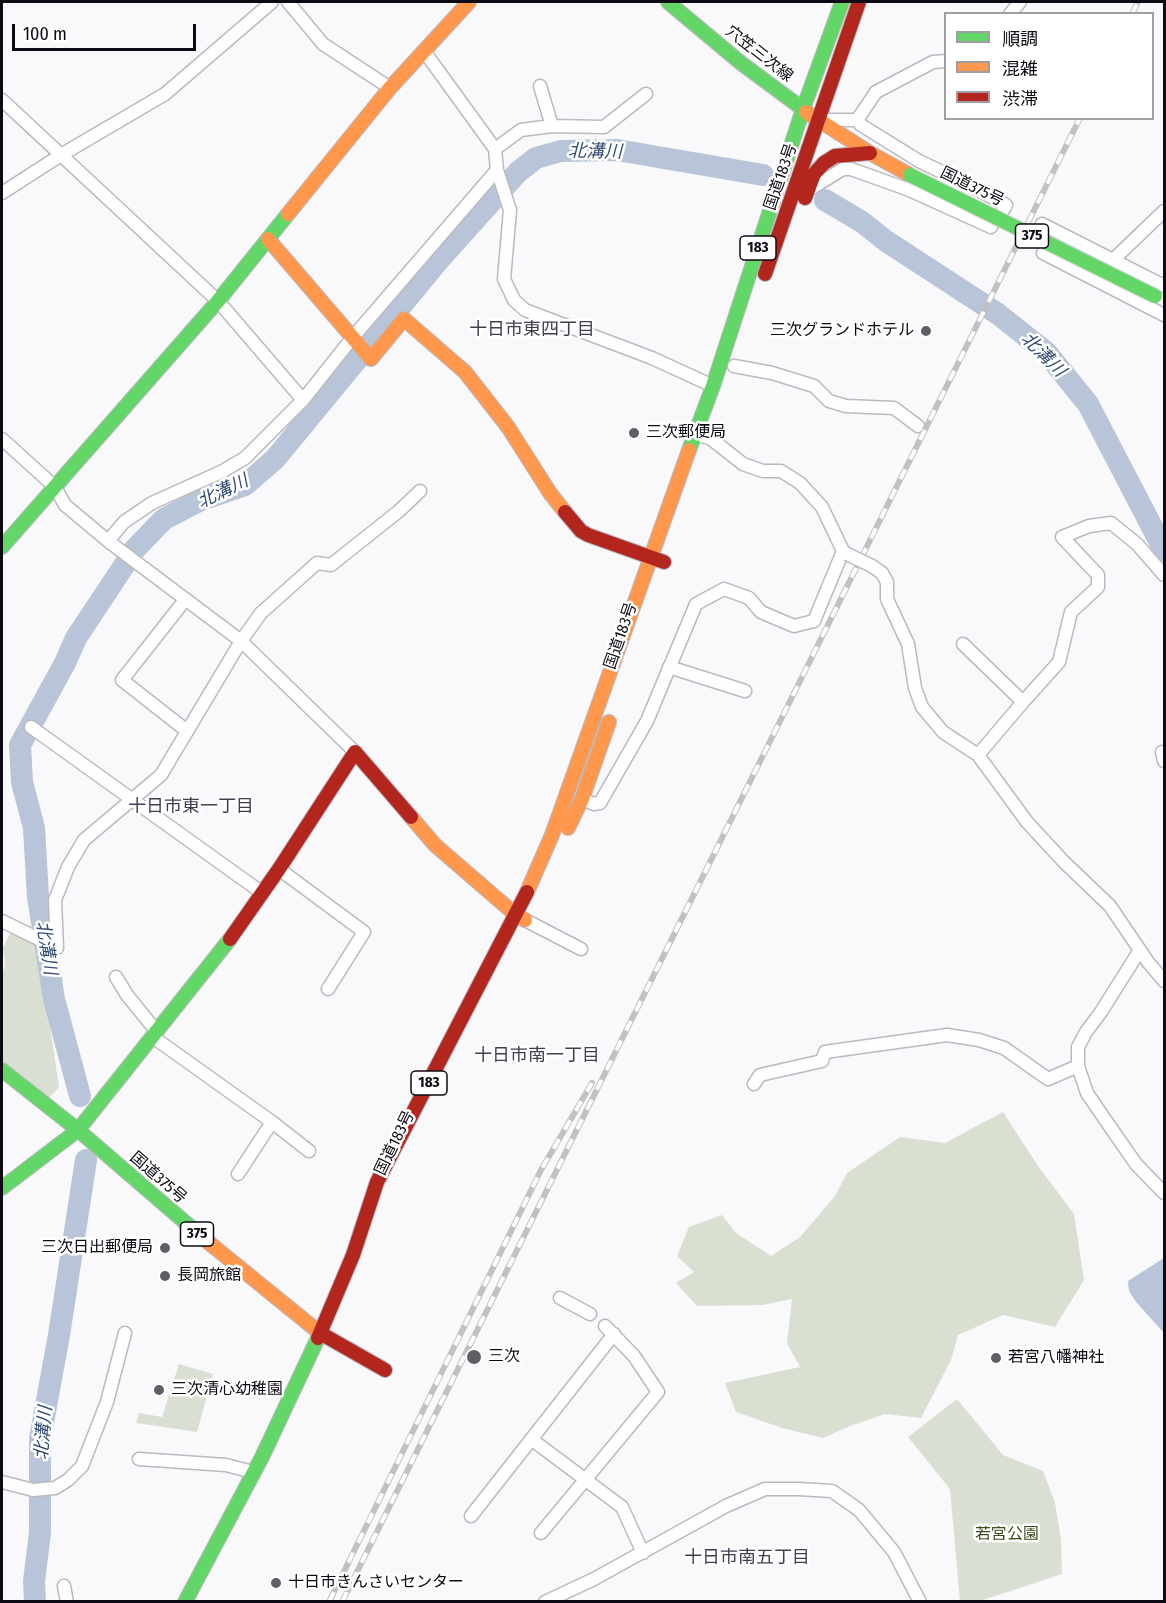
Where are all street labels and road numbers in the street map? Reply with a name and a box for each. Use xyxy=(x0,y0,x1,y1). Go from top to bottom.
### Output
street label: 穴笠三次線 xyxy=(722,22,796,86)
street label: 国道183号 xyxy=(761,141,801,213)
street label: 国道375号 xyxy=(937,163,1007,211)
road number: 375 xyxy=(1016,224,1048,248)
road number: 183 xyxy=(740,236,776,260)
street label: 国道183号 xyxy=(601,600,641,672)
road number: 183 xyxy=(411,1071,447,1095)
street label: 国道183号 xyxy=(371,1108,419,1178)
street label: 国道375号 xyxy=(126,1148,190,1208)
road number: 375 xyxy=(180,1222,214,1246)

